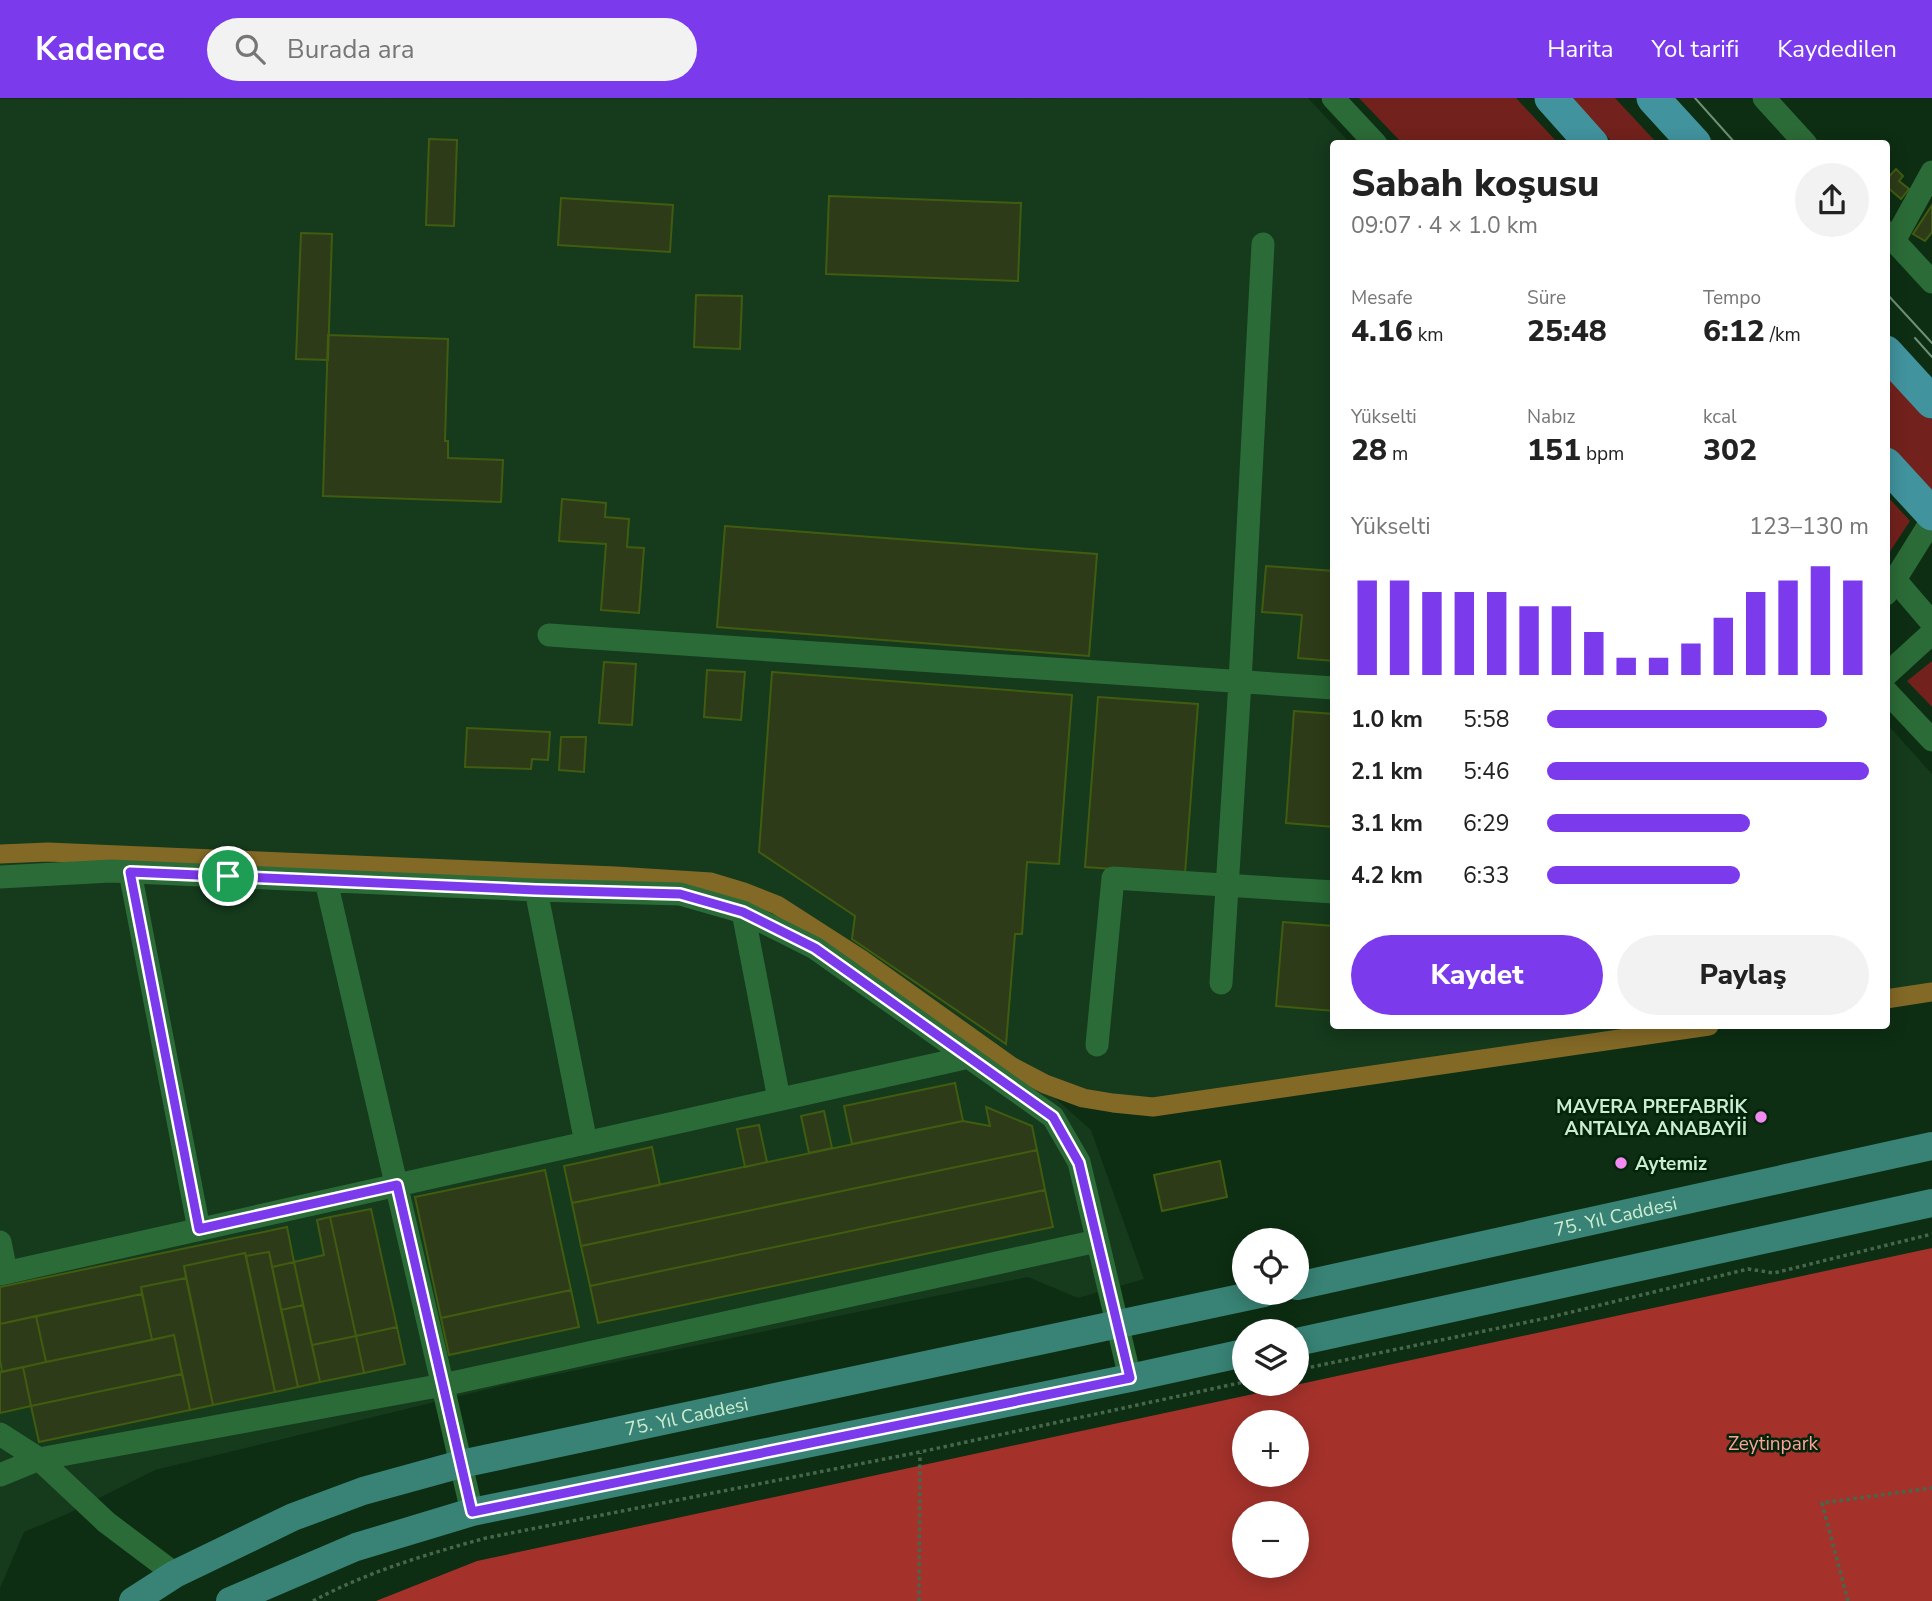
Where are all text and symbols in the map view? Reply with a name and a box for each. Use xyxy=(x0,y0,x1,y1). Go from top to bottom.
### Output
search box xyxy=(207,18,697,81)
text: Kadence xyxy=(35,27,165,72)
icon: search xyxy=(231,30,269,68)
text: Burada ara xyxy=(287,32,415,67)
text: Harita xyxy=(1547,33,1613,65)
text: Yol tarifi xyxy=(1651,33,1739,65)
text: Kaydedilen xyxy=(1777,33,1897,65)
text: Sabah koşusu xyxy=(1351,158,1600,209)
button: share xyxy=(1795,163,1869,237)
text: 09:07 · 4 × 1.0 km xyxy=(1351,210,1538,241)
text: Mesafe xyxy=(1351,285,1413,311)
text: Süre xyxy=(1527,285,1566,311)
text: Tempo xyxy=(1703,285,1761,311)
text: 4.16 xyxy=(1351,311,1413,352)
text: 25:48 xyxy=(1527,311,1607,352)
text: 6:12 xyxy=(1703,311,1765,352)
text: km xyxy=(1413,322,1443,348)
text: /km xyxy=(1765,322,1801,348)
text: Yükselti xyxy=(1351,404,1417,430)
text: Nabız xyxy=(1527,404,1575,430)
text: kcal xyxy=(1703,404,1737,430)
text: 28 xyxy=(1351,430,1387,471)
text: 151 xyxy=(1527,430,1581,471)
text: 302 xyxy=(1703,430,1757,471)
text: m xyxy=(1387,441,1408,467)
text: bpm xyxy=(1581,441,1624,467)
text: Yükselti xyxy=(1351,511,1431,542)
text: 123–130 m xyxy=(1749,511,1869,542)
text: 1.0 km xyxy=(1351,704,1423,735)
text: 5:58 xyxy=(1463,704,1510,735)
text: 2.1 km xyxy=(1351,756,1423,787)
text: 5:46 xyxy=(1463,756,1510,787)
text: 3.1 km xyxy=(1351,808,1423,839)
text: 6:29 xyxy=(1463,808,1510,839)
pin xyxy=(198,846,258,906)
icon: arrive xyxy=(209,857,247,895)
text: 4.2 km xyxy=(1351,860,1423,891)
text: 6:33 xyxy=(1463,860,1510,891)
button: Kaydet xyxy=(1351,935,1603,1015)
button: Paylaş xyxy=(1617,935,1869,1015)
place label: MAVERA PREFABRİK ANTALYA ANABAYİİ xyxy=(1556,1094,1748,1142)
marker: MAVERA PREFABRİK ANTALYA ANABAYİİ xyxy=(1753,1109,1769,1125)
place label: Aytemiz xyxy=(1635,1151,1707,1177)
marker: Aytemiz xyxy=(1613,1155,1629,1171)
street label: 75. Yıl Caddesi xyxy=(1552,1191,1680,1243)
map controls xyxy=(1232,1228,1309,1578)
button: locate xyxy=(1232,1228,1309,1305)
button: layers xyxy=(1232,1319,1309,1396)
street label: 75. Yıl Caddesi xyxy=(623,1391,751,1443)
button: + xyxy=(1232,1410,1309,1487)
park label: Zeytinpark xyxy=(1728,1431,1819,1457)
button: − xyxy=(1232,1501,1309,1578)

